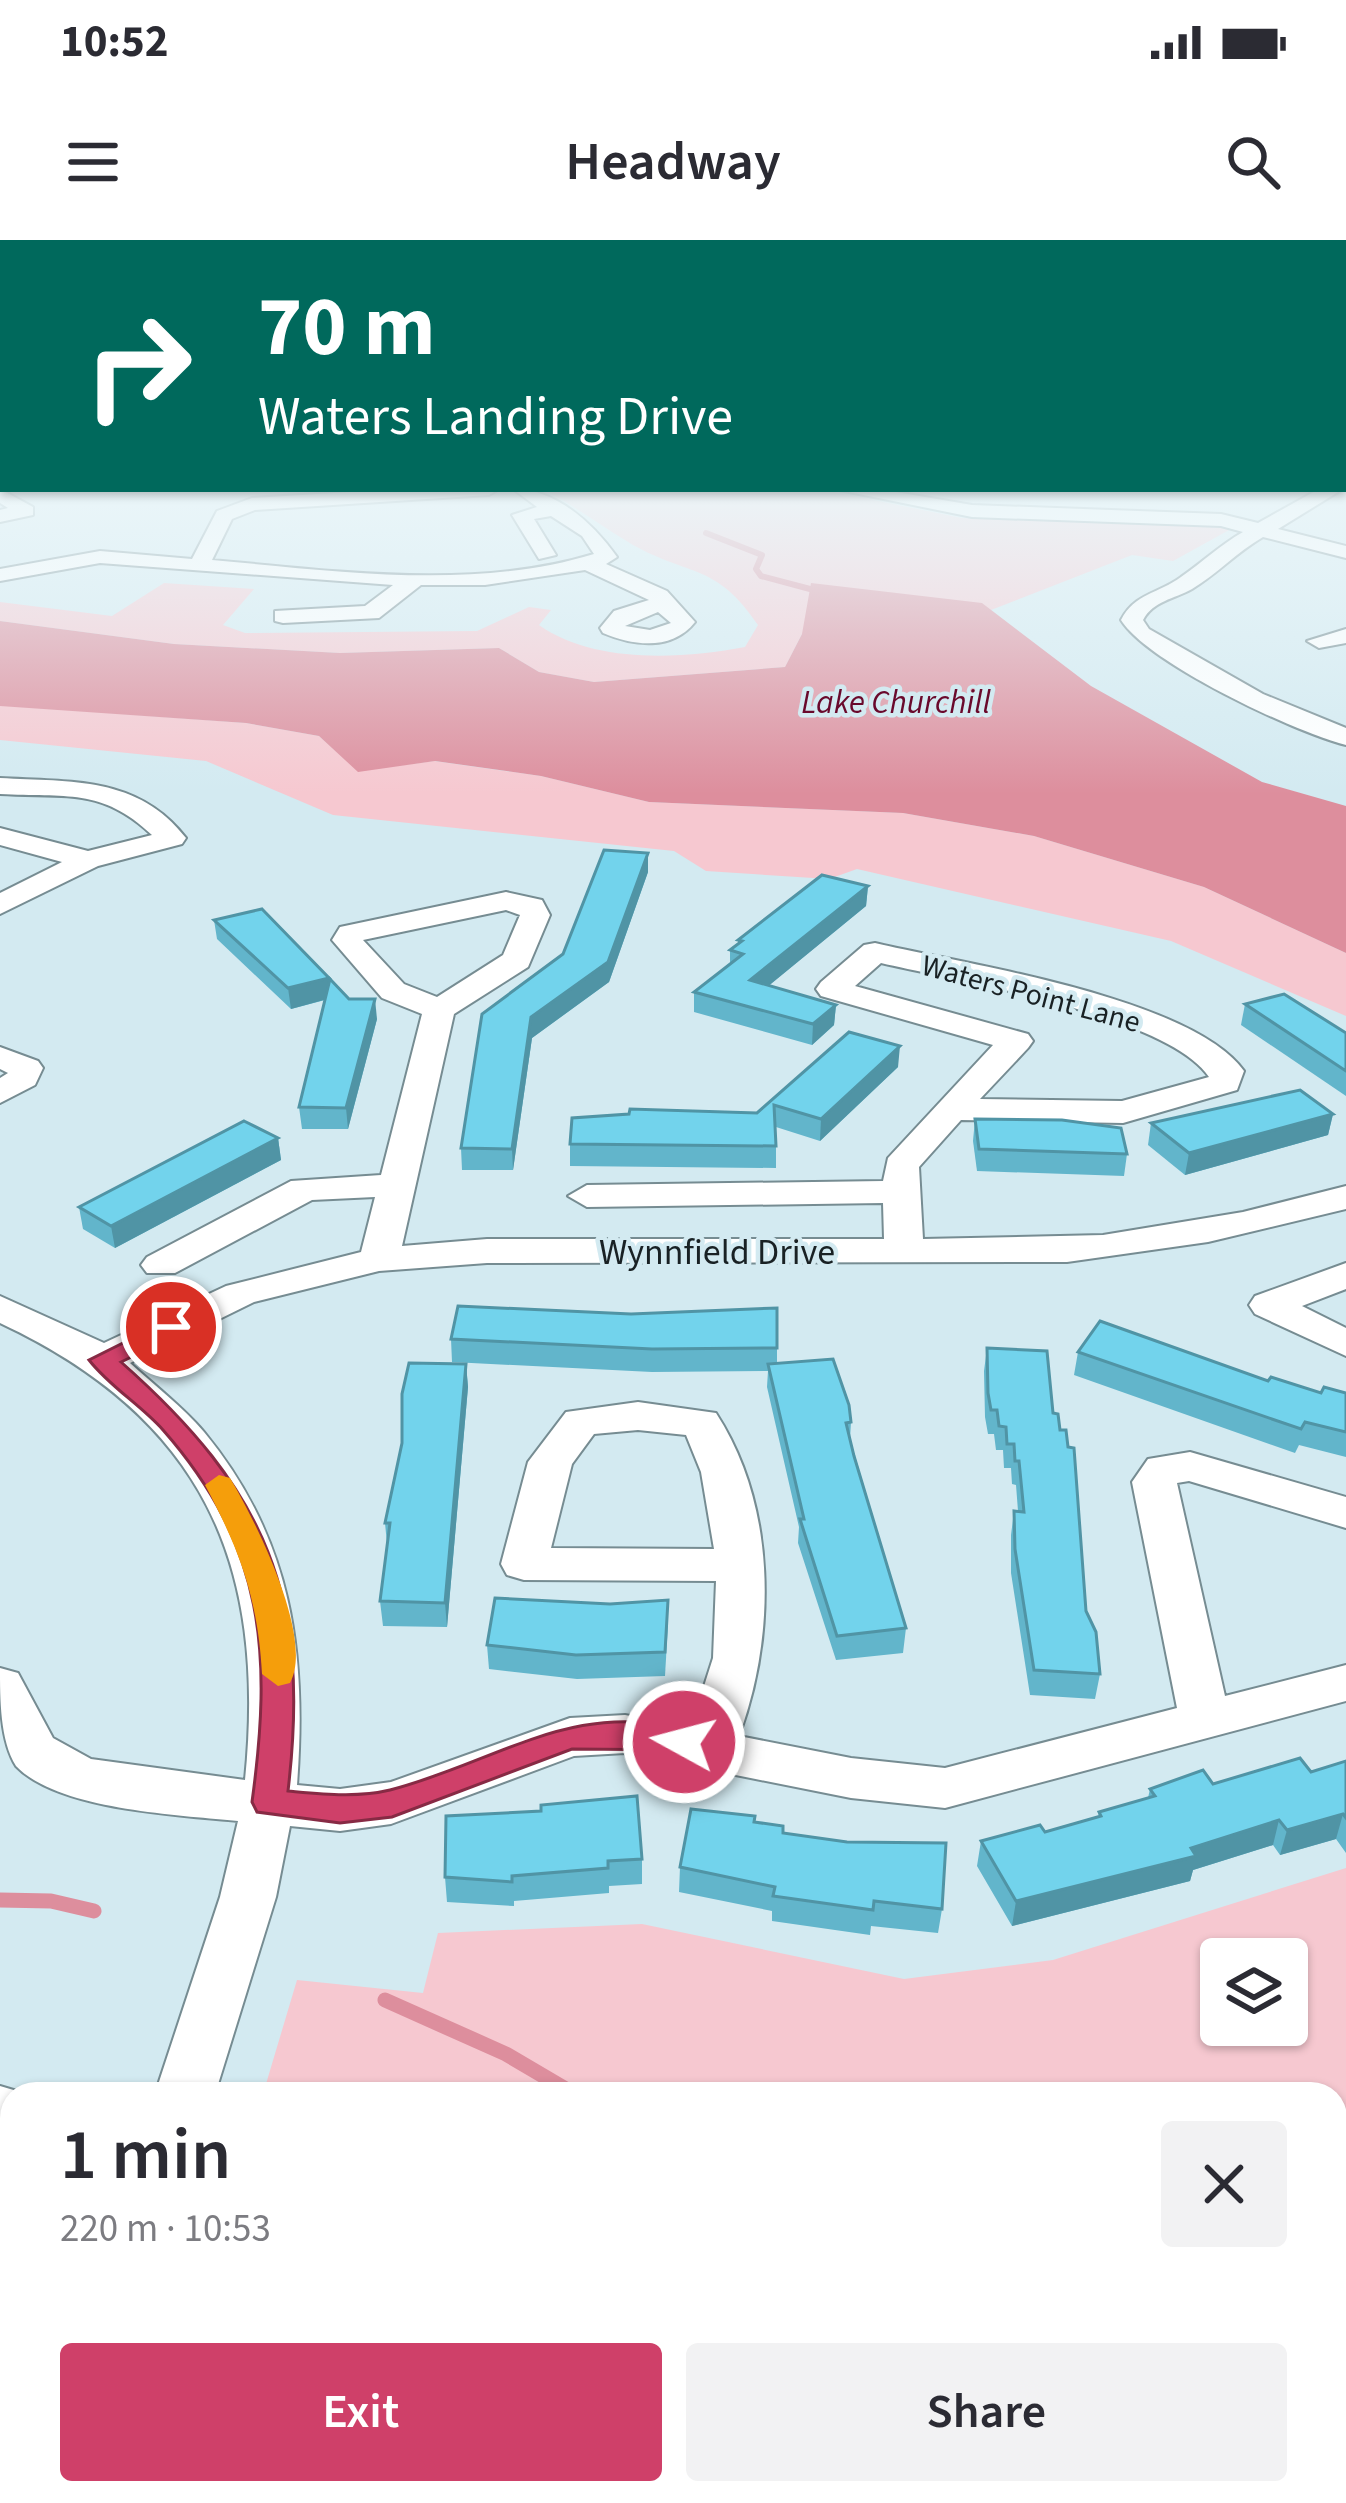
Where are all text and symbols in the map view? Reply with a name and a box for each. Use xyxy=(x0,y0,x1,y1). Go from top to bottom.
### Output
text: 10:52 xyxy=(60,10,169,74)
text: Headway xyxy=(565,124,781,201)
icon: menu xyxy=(60,129,126,195)
icon: search xyxy=(1220,129,1286,195)
text: 70 m xyxy=(258,268,436,388)
icon: right xyxy=(60,288,216,444)
text: Waters Landing Drive xyxy=(258,379,733,456)
water label: Lake Churchill xyxy=(801,679,992,726)
street label: Waters Point Lane xyxy=(917,944,1145,1044)
street label: Wynnfield Drive xyxy=(599,1227,835,1278)
pin xyxy=(120,1276,222,1378)
icon: arrive xyxy=(138,1294,204,1360)
position arrow xyxy=(621,1679,747,1805)
map controls xyxy=(1200,1938,1308,2046)
button: layers xyxy=(1200,1938,1308,2046)
text: 1 min xyxy=(60,2104,231,2207)
button: close xyxy=(1161,2121,1287,2247)
text: 220 m · 10:53 xyxy=(60,2201,271,2257)
button: Exit xyxy=(60,2343,662,2481)
button: Share xyxy=(686,2343,1287,2481)

